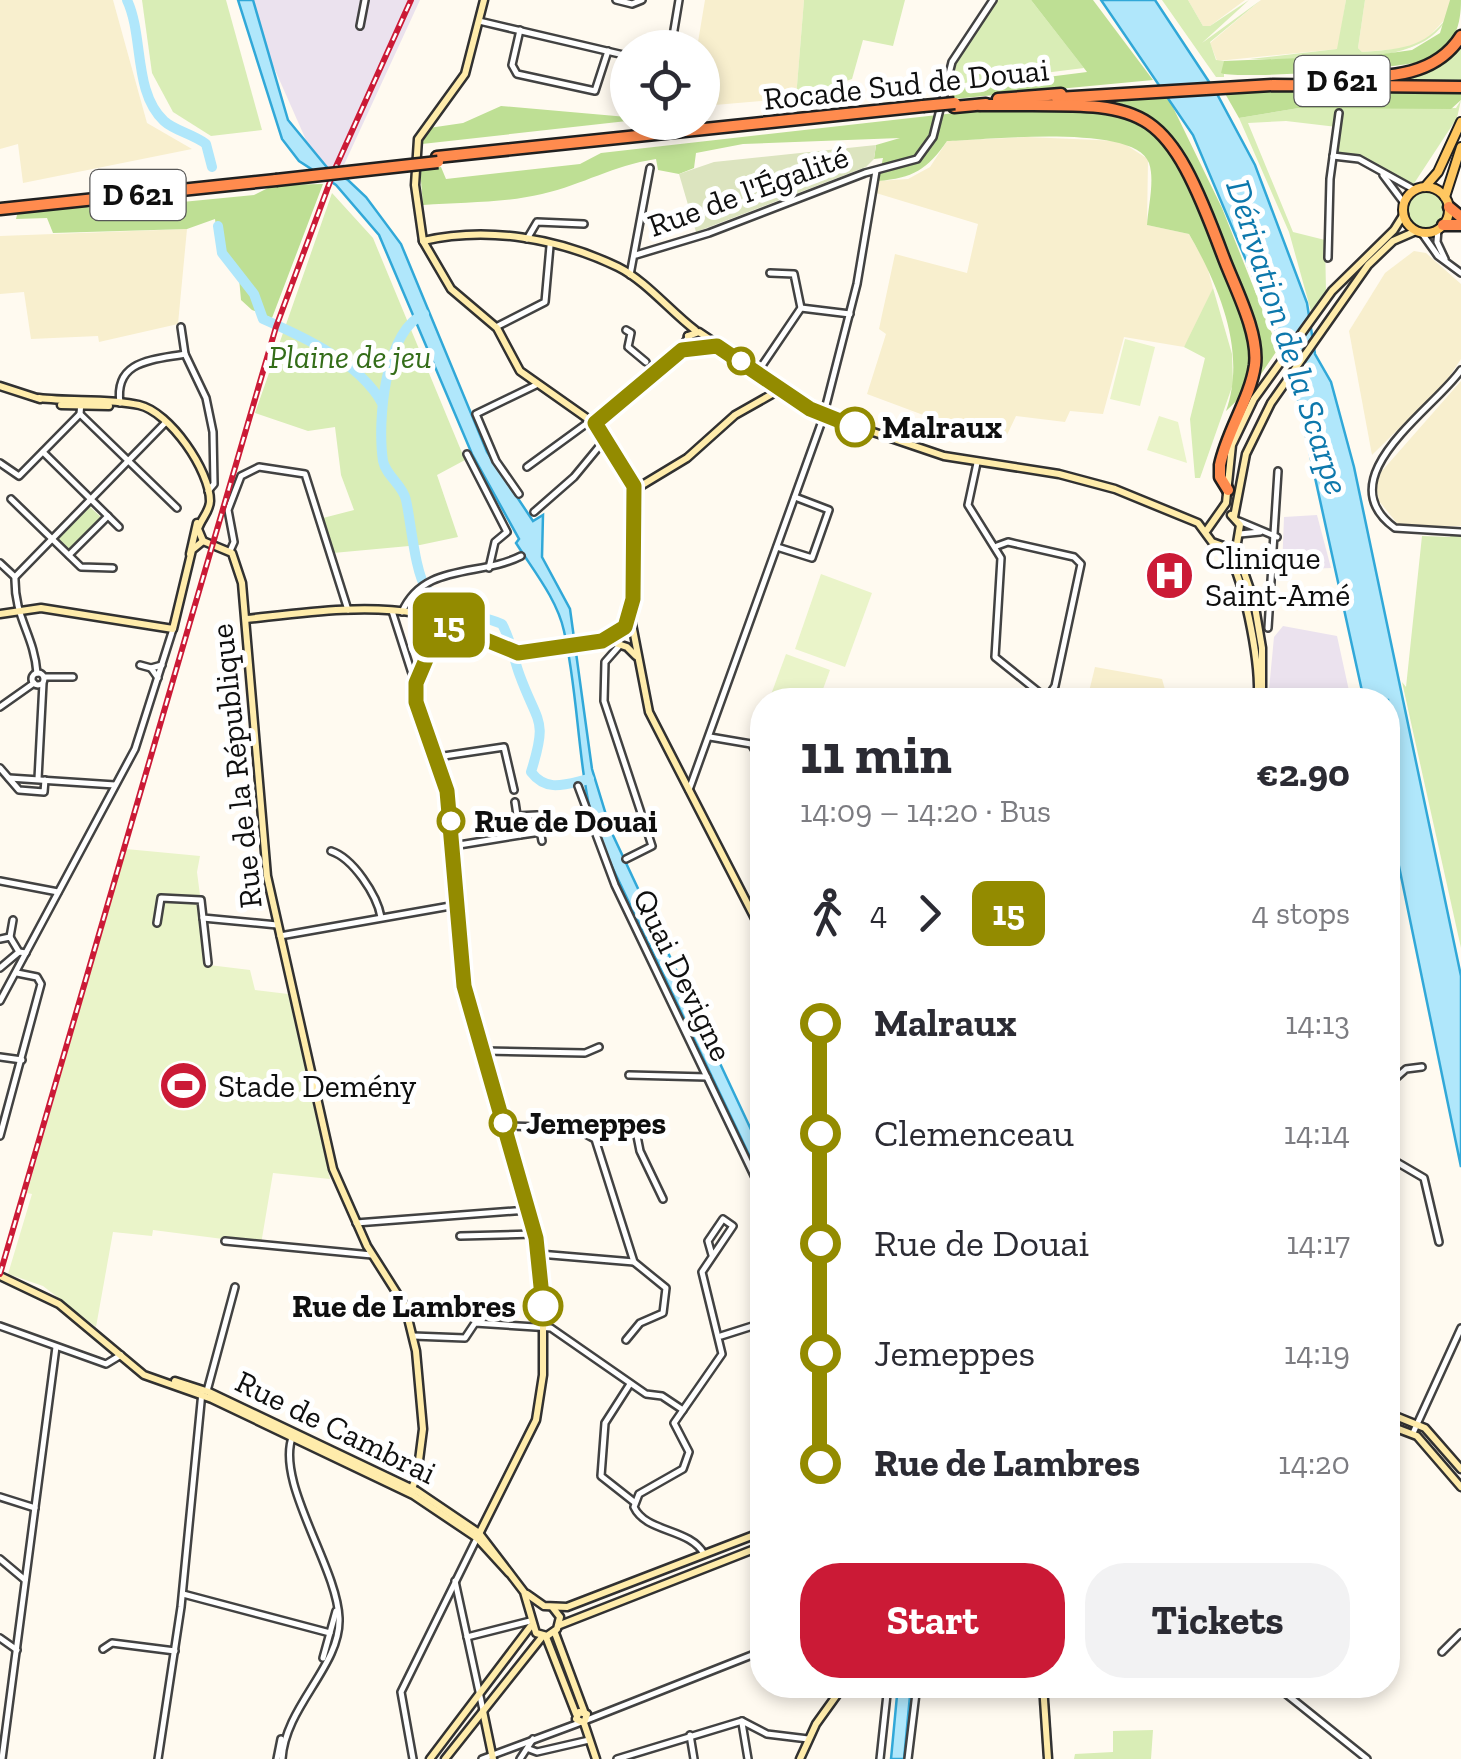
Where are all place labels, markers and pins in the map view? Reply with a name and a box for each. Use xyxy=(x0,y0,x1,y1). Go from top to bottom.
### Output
unlabelled marker xyxy=(728,348,754,374)
marker: Malraux xyxy=(836,408,874,446)
place label: Malraux xyxy=(882,408,1002,446)
place label: Clinique Saint-Amé xyxy=(1205,539,1350,614)
hospital icon: Clinique Saint-Amé xyxy=(1144,550,1196,602)
place label: Rue de Douai xyxy=(474,802,658,840)
marker: Rue de Douai xyxy=(438,808,464,834)
sports icon: Stade Demény xyxy=(157,1060,209,1112)
place label: Stade Demény xyxy=(218,1067,417,1105)
place label: Jemeppes xyxy=(526,1104,666,1142)
marker: Jemeppes xyxy=(490,1110,516,1136)
place label: Rue de Lambres xyxy=(292,1287,516,1325)
marker: Rue de Lambres xyxy=(524,1287,562,1325)

